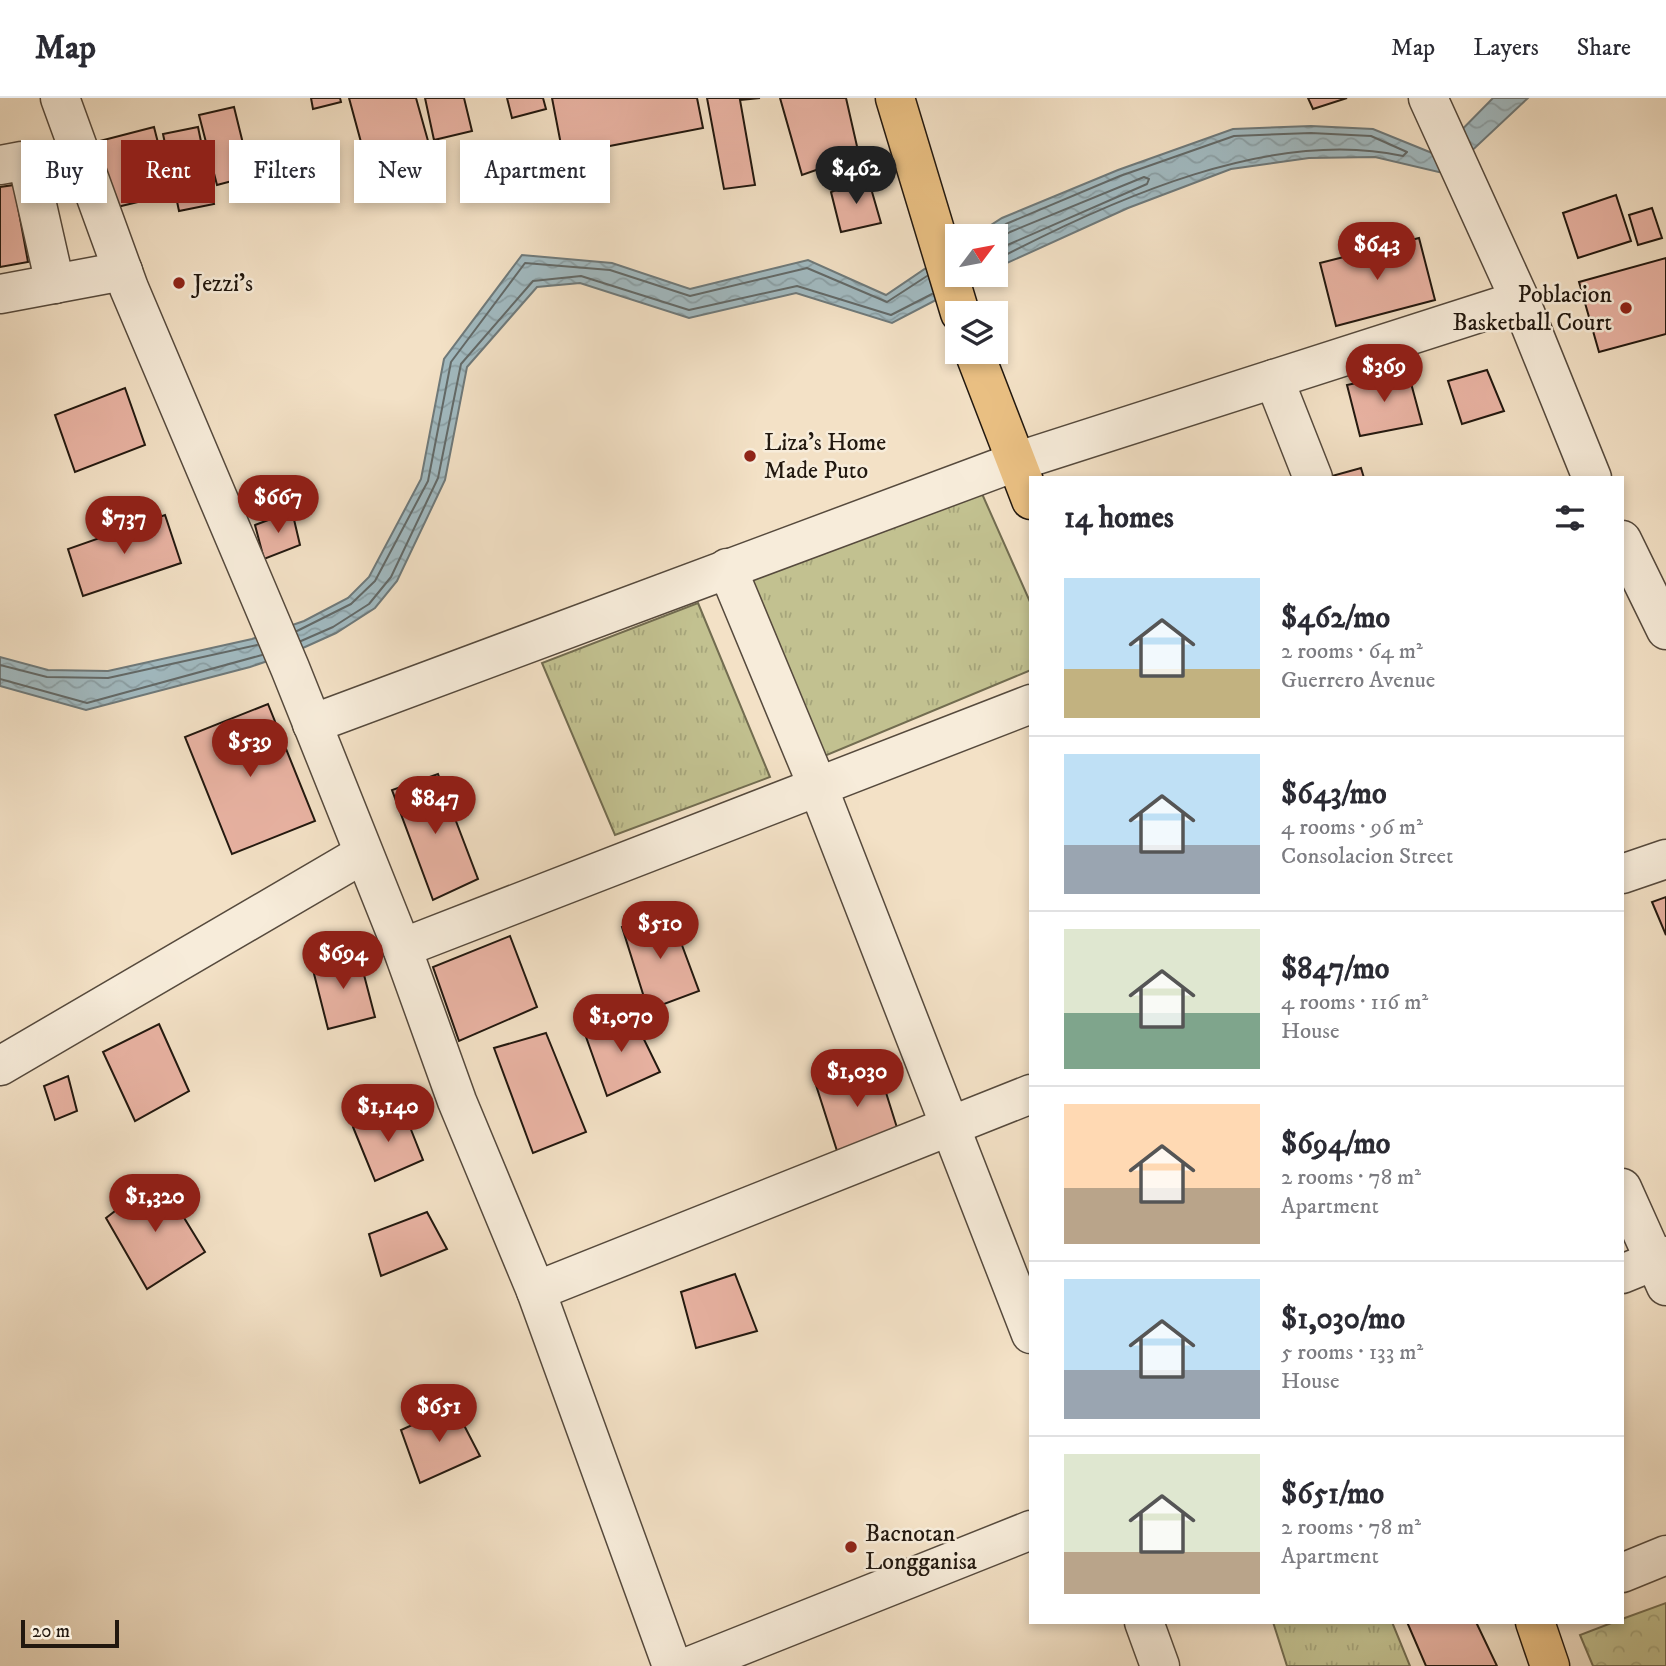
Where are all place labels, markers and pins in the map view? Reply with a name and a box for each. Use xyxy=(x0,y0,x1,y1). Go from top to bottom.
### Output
pin: $462 xyxy=(815,146,897,206)
pin: $643 xyxy=(1336,222,1418,282)
place label: Jezzi's xyxy=(191,269,253,299)
marker: Jezzi's xyxy=(171,275,187,291)
place label: Poblacion Basketball Court xyxy=(1452,280,1612,338)
marker: Poblacion Basketball Court xyxy=(1618,300,1634,316)
pin: $369 xyxy=(1343,344,1425,404)
place label: Liza's Home Made Puto xyxy=(764,428,886,486)
marker: Liza's Home Made Puto xyxy=(742,448,758,464)
pin: $667 xyxy=(237,476,319,535)
pin: $737 xyxy=(83,496,165,556)
pin: $539 xyxy=(209,720,291,779)
pin: $847 xyxy=(394,776,476,836)
pin: $510 xyxy=(619,902,701,961)
pin: $694 xyxy=(302,932,384,991)
pin: $1,070 xyxy=(564,995,678,1054)
pin: $1,030 xyxy=(800,1049,914,1109)
pin: $1,140 xyxy=(331,1084,445,1144)
pin: $1,320 xyxy=(98,1174,212,1234)
pin: $651 xyxy=(398,1384,480,1444)
place label: Bacnotan Longganisa xyxy=(865,1519,978,1577)
marker: Bacnotan Longganisa xyxy=(843,1539,859,1555)

